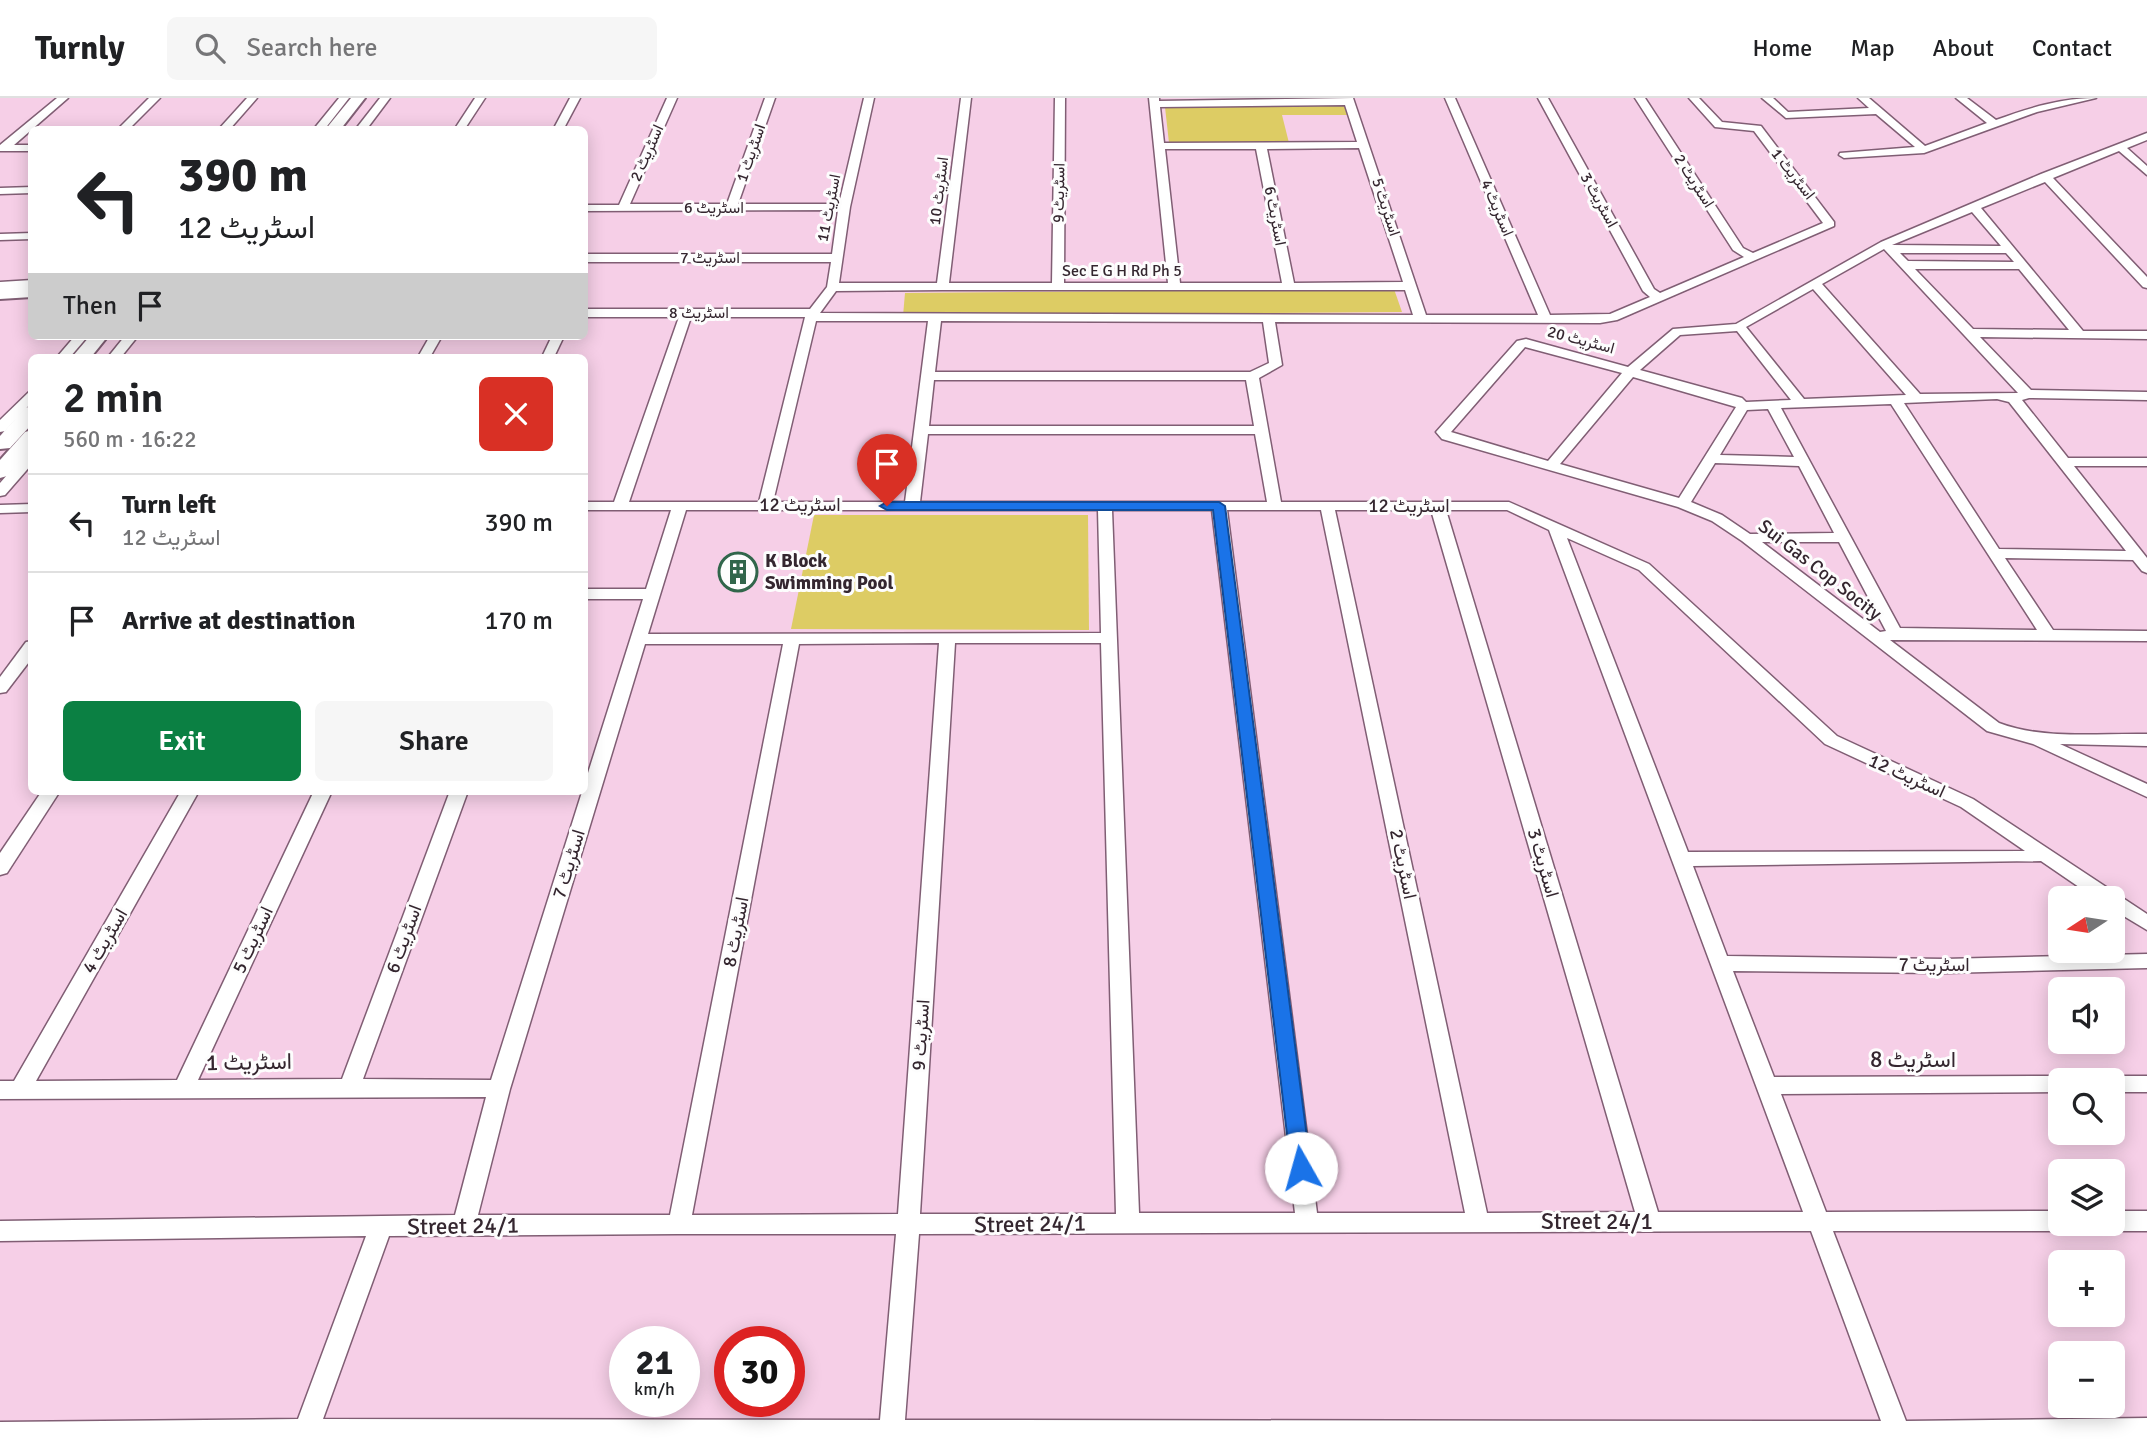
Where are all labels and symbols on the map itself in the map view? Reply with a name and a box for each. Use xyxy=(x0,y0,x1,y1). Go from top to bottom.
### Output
street label: اسٹریٹ 1 xyxy=(732,121,770,185)
street label: اسٹریٹ 2 xyxy=(626,122,668,184)
street label: اسٹریٹ 1 xyxy=(1767,144,1819,204)
street label: اسٹریٹ 2 xyxy=(1669,150,1719,212)
street label: اسٹریٹ 10 xyxy=(925,156,953,226)
street label: اسٹریٹ 9 xyxy=(1048,163,1070,223)
street label: اسٹریٹ 3 xyxy=(1576,169,1622,231)
street label: اسٹریٹ 11 xyxy=(813,172,845,244)
street label: اسٹریٹ 5 xyxy=(1367,175,1405,239)
street label: اسٹریٹ 4 xyxy=(1476,177,1518,239)
street label: اسٹریٹ 6 xyxy=(1259,185,1291,247)
street label: اسٹریٹ 6 xyxy=(684,198,744,218)
street label: اسٹریٹ 7 xyxy=(680,248,740,268)
street label: Sec E G H Rd Ph 5 xyxy=(1062,261,1182,281)
street label: اسٹریٹ 8 xyxy=(669,303,729,323)
street label: اسٹریٹ 20 xyxy=(1545,321,1617,359)
pin xyxy=(857,434,917,506)
street label: اسٹریٹ 12 xyxy=(759,493,841,517)
street label: اسٹریٹ 12 xyxy=(1368,494,1450,518)
street label: Sui Gas Cop Socity xyxy=(1753,514,1887,626)
place label: K Block Swimming Pool xyxy=(765,549,893,595)
building icon: K Block Swimming Pool xyxy=(717,551,759,593)
street label: اسٹریٹ 12 xyxy=(1865,748,1949,804)
street label: اسٹریٹ 3 xyxy=(1522,825,1564,901)
street label: اسٹریٹ 7 xyxy=(547,826,591,902)
street label: اسٹریٹ 2 xyxy=(1384,827,1422,901)
north arrow xyxy=(2048,886,2124,962)
street label: اسٹریٹ 8 xyxy=(717,895,755,969)
street label: اسٹریٹ 6 xyxy=(381,901,427,977)
street label: اسٹریٹ 5 xyxy=(227,903,279,977)
street label: اسٹریٹ 4 xyxy=(77,904,133,978)
street label: اسٹریٹ 7 xyxy=(1898,953,1970,977)
street label: اسٹریٹ 9 xyxy=(907,999,935,1071)
street label: اسٹریٹ 8 xyxy=(1870,1045,1956,1074)
street label: اسٹریٹ 1 xyxy=(206,1047,292,1077)
position arrow xyxy=(1264,1131,1338,1205)
street label: Street 24/1 xyxy=(1541,1207,1653,1236)
street label: Street 24/1 xyxy=(974,1209,1086,1239)
street label: Street 24/1 xyxy=(407,1211,519,1241)
speed limit sign: 30 xyxy=(714,1326,805,1417)

